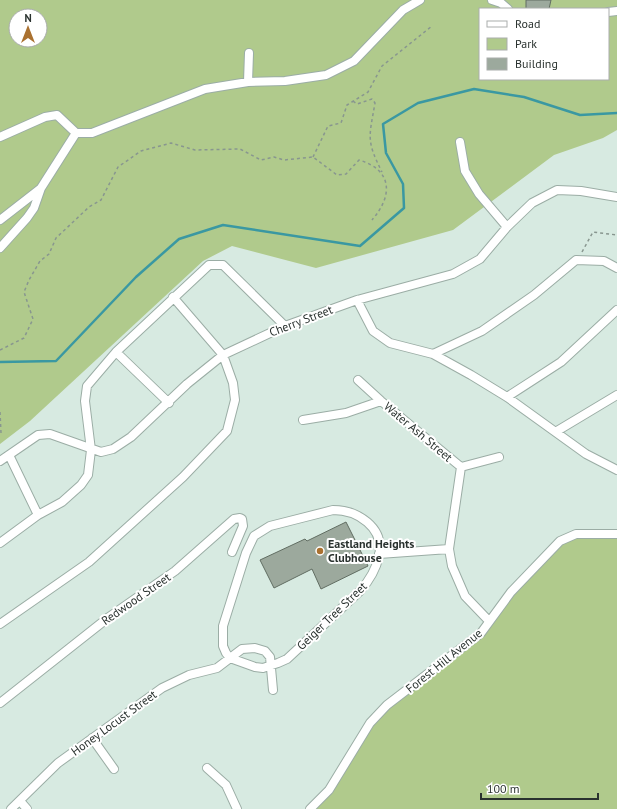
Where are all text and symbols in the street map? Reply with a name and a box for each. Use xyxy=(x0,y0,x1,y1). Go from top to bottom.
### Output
north arrow xyxy=(8,8,48,48)
legend xyxy=(479,8,609,80)
text: N xyxy=(24,11,32,25)
text: Road xyxy=(515,16,540,31)
text: Park xyxy=(515,36,537,51)
text: Building xyxy=(515,56,558,71)
street label: Cherry Street xyxy=(267,302,335,339)
street label: Water Ash Street xyxy=(381,399,456,465)
place label: Eastland Heights Clubhouse xyxy=(328,536,414,565)
marker: Eastland Heights Clubhouse xyxy=(315,546,325,556)
street label: Redwood Street xyxy=(98,569,173,628)
street label: Geiger Tree Street xyxy=(294,578,370,653)
street label: Forest Hill Avenue xyxy=(403,625,485,696)
street label: Honey Locust Street xyxy=(68,687,159,759)
scale bar xyxy=(481,775,598,801)
text: 100 m xyxy=(487,781,520,796)

